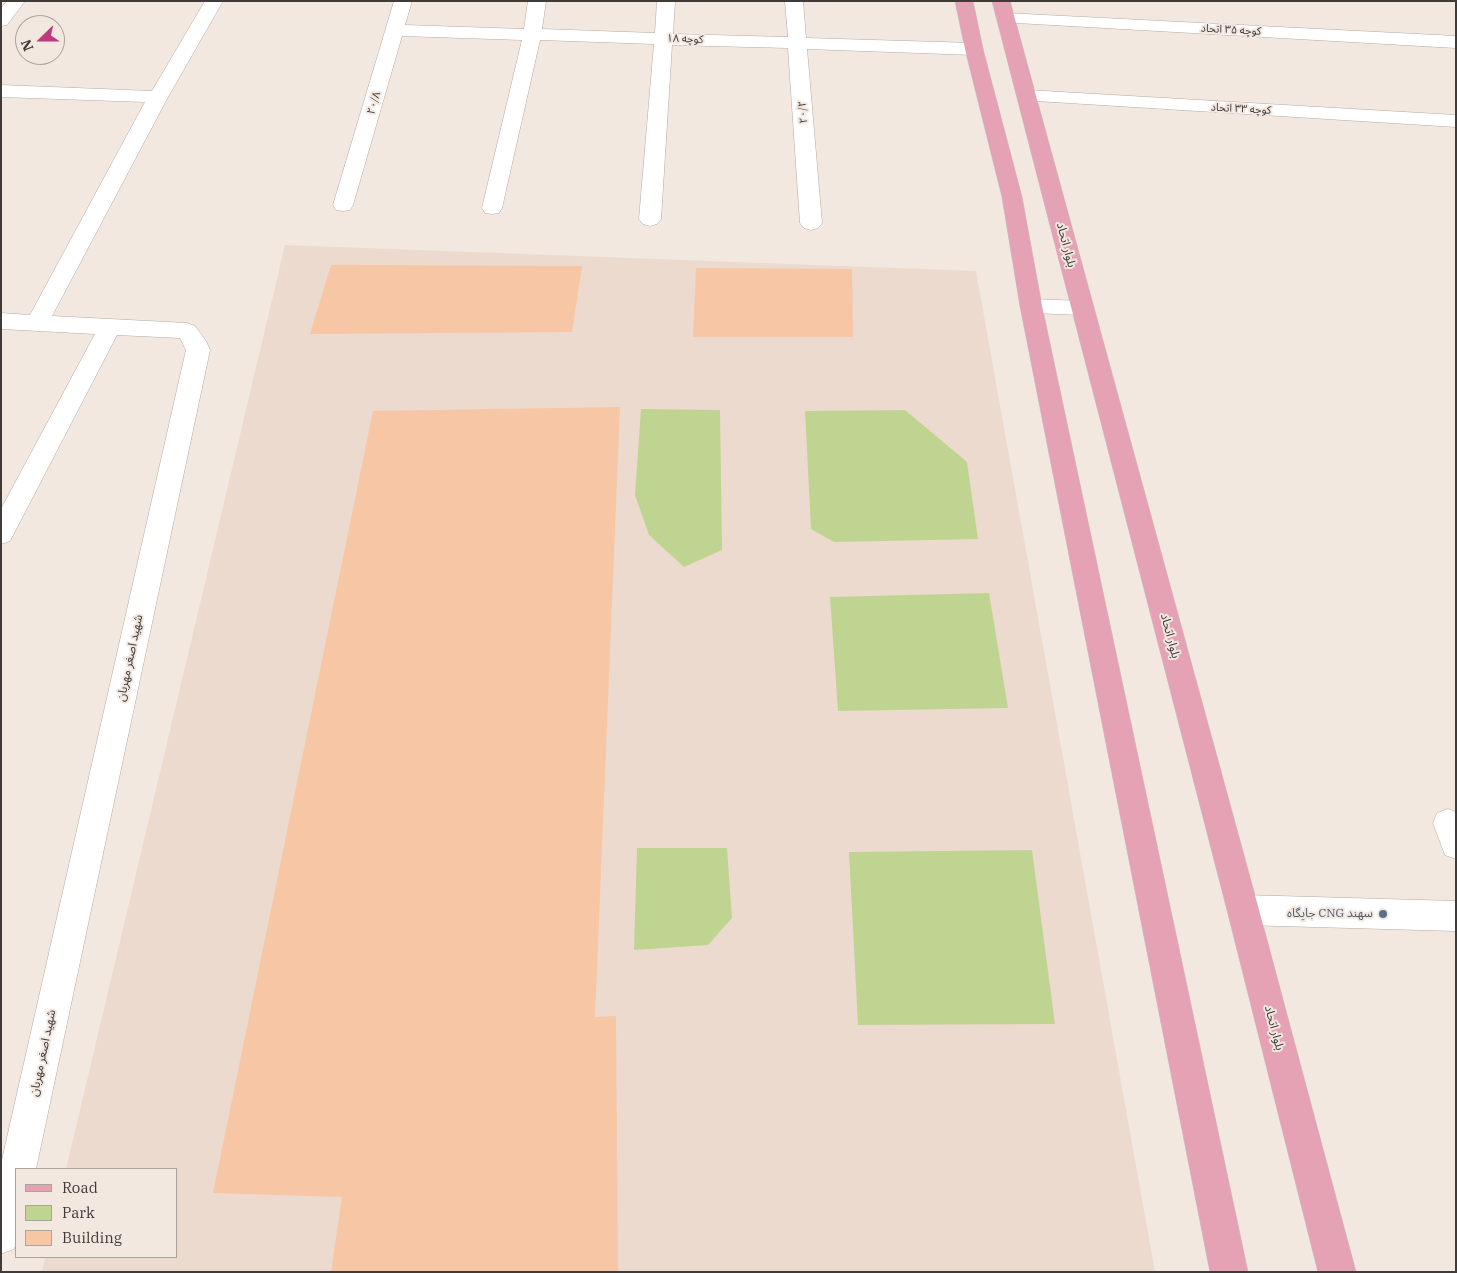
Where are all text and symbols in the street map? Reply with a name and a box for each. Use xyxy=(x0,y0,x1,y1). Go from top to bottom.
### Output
north arrow xyxy=(15,15,65,65)
street label: کوچه ۳۵ اتحاد xyxy=(1200,22,1262,38)
street label: کوچه ۱۸ xyxy=(666,32,704,46)
text: N xyxy=(17,37,37,54)
street label: ۲۰/۸ xyxy=(364,90,384,116)
street label: ۲۰/۲ xyxy=(796,100,810,124)
street label: کوچه ۳۳ اتحاد xyxy=(1210,101,1272,117)
street label: بلوار اتحاد xyxy=(1053,221,1079,269)
street label: بلوار اتحاد xyxy=(1157,612,1183,660)
street label: شهید اصغر مهربان xyxy=(114,613,146,703)
place label: جایگاه CNG سهند xyxy=(1287,907,1373,921)
marker: جایگاه CNG سهند xyxy=(1377,908,1389,920)
street label: بلوار اتحاد xyxy=(1261,1004,1287,1052)
street label: شهید اصغر مهربان xyxy=(27,1008,59,1098)
legend xyxy=(15,1168,178,1258)
text: Road xyxy=(62,1178,98,1197)
text: Park xyxy=(62,1203,95,1222)
text: Building xyxy=(62,1228,122,1247)

